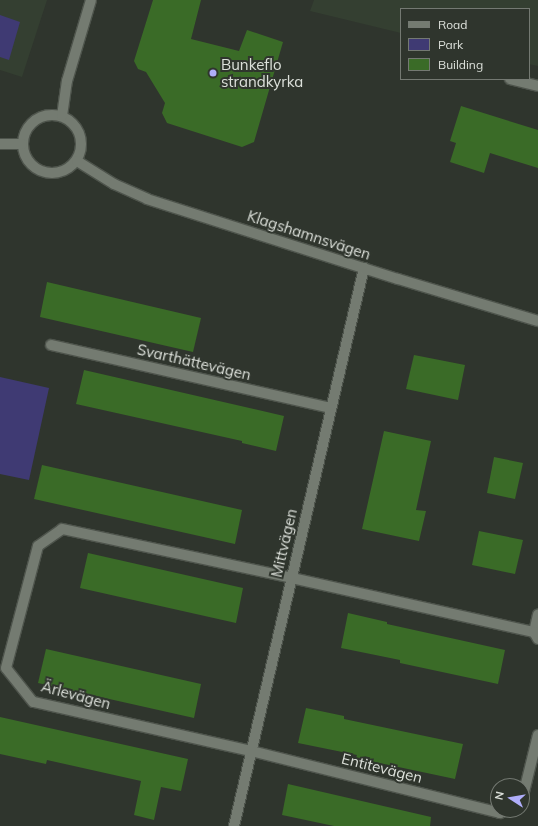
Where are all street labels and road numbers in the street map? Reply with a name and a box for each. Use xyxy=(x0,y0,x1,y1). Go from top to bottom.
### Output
street label: Klagshamnsvägen xyxy=(245,207,373,263)
street label: Svarthättevägen xyxy=(135,340,253,384)
street label: Mittvägen xyxy=(267,507,301,579)
street label: Ärlevägen xyxy=(39,677,113,713)
street label: Entitevägen xyxy=(340,749,424,787)

